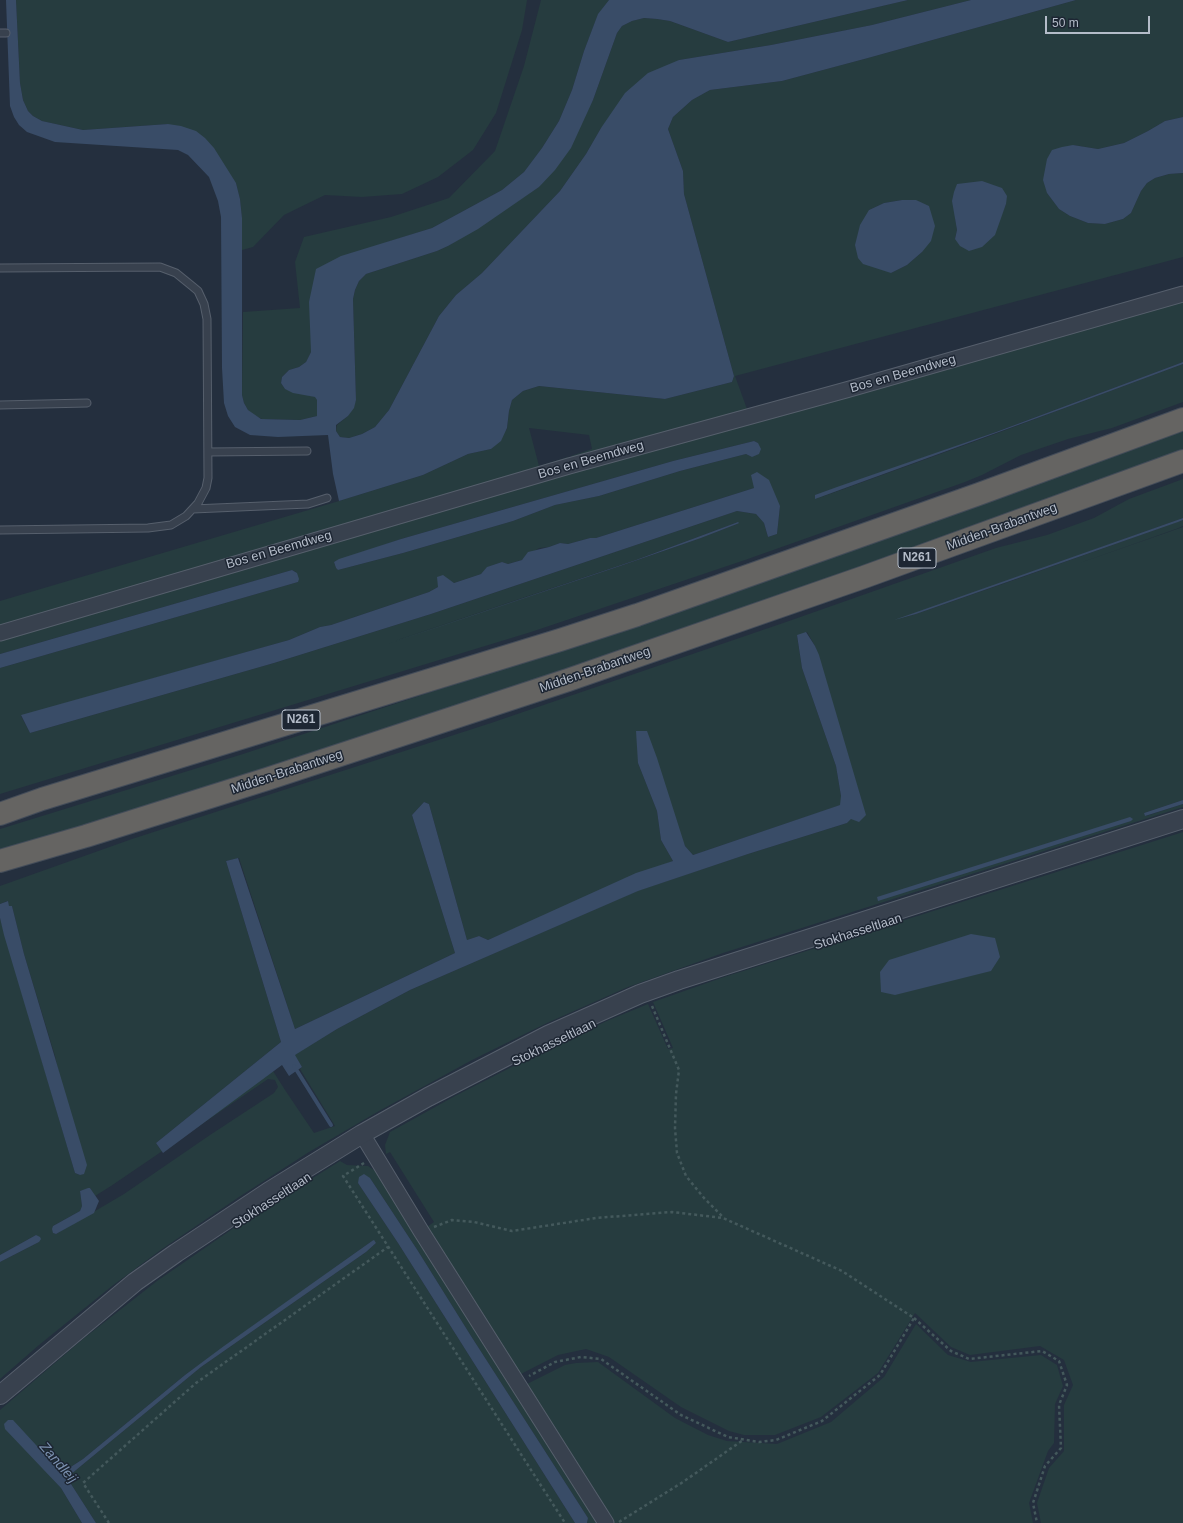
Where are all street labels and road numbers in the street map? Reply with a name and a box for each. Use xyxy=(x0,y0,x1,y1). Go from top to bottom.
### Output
street label: Bos en Beemdweg xyxy=(848,351,958,397)
street label: Bos en Beemdweg xyxy=(536,437,646,483)
street label: Midden-Brabantweg xyxy=(945,500,1059,554)
street label: Bos en Beemdweg xyxy=(224,527,334,573)
road number: N261 xyxy=(898,548,936,568)
street label: Midden-Brabantweg xyxy=(537,644,653,696)
road number: N261 xyxy=(282,710,320,730)
street label: Midden-Brabantweg xyxy=(229,747,345,797)
street label: Stokhasseltlaan xyxy=(812,910,904,954)
street label: Stokhasseltlaan xyxy=(509,1016,599,1070)
street label: Stokhasseltlaan xyxy=(229,1169,315,1233)

